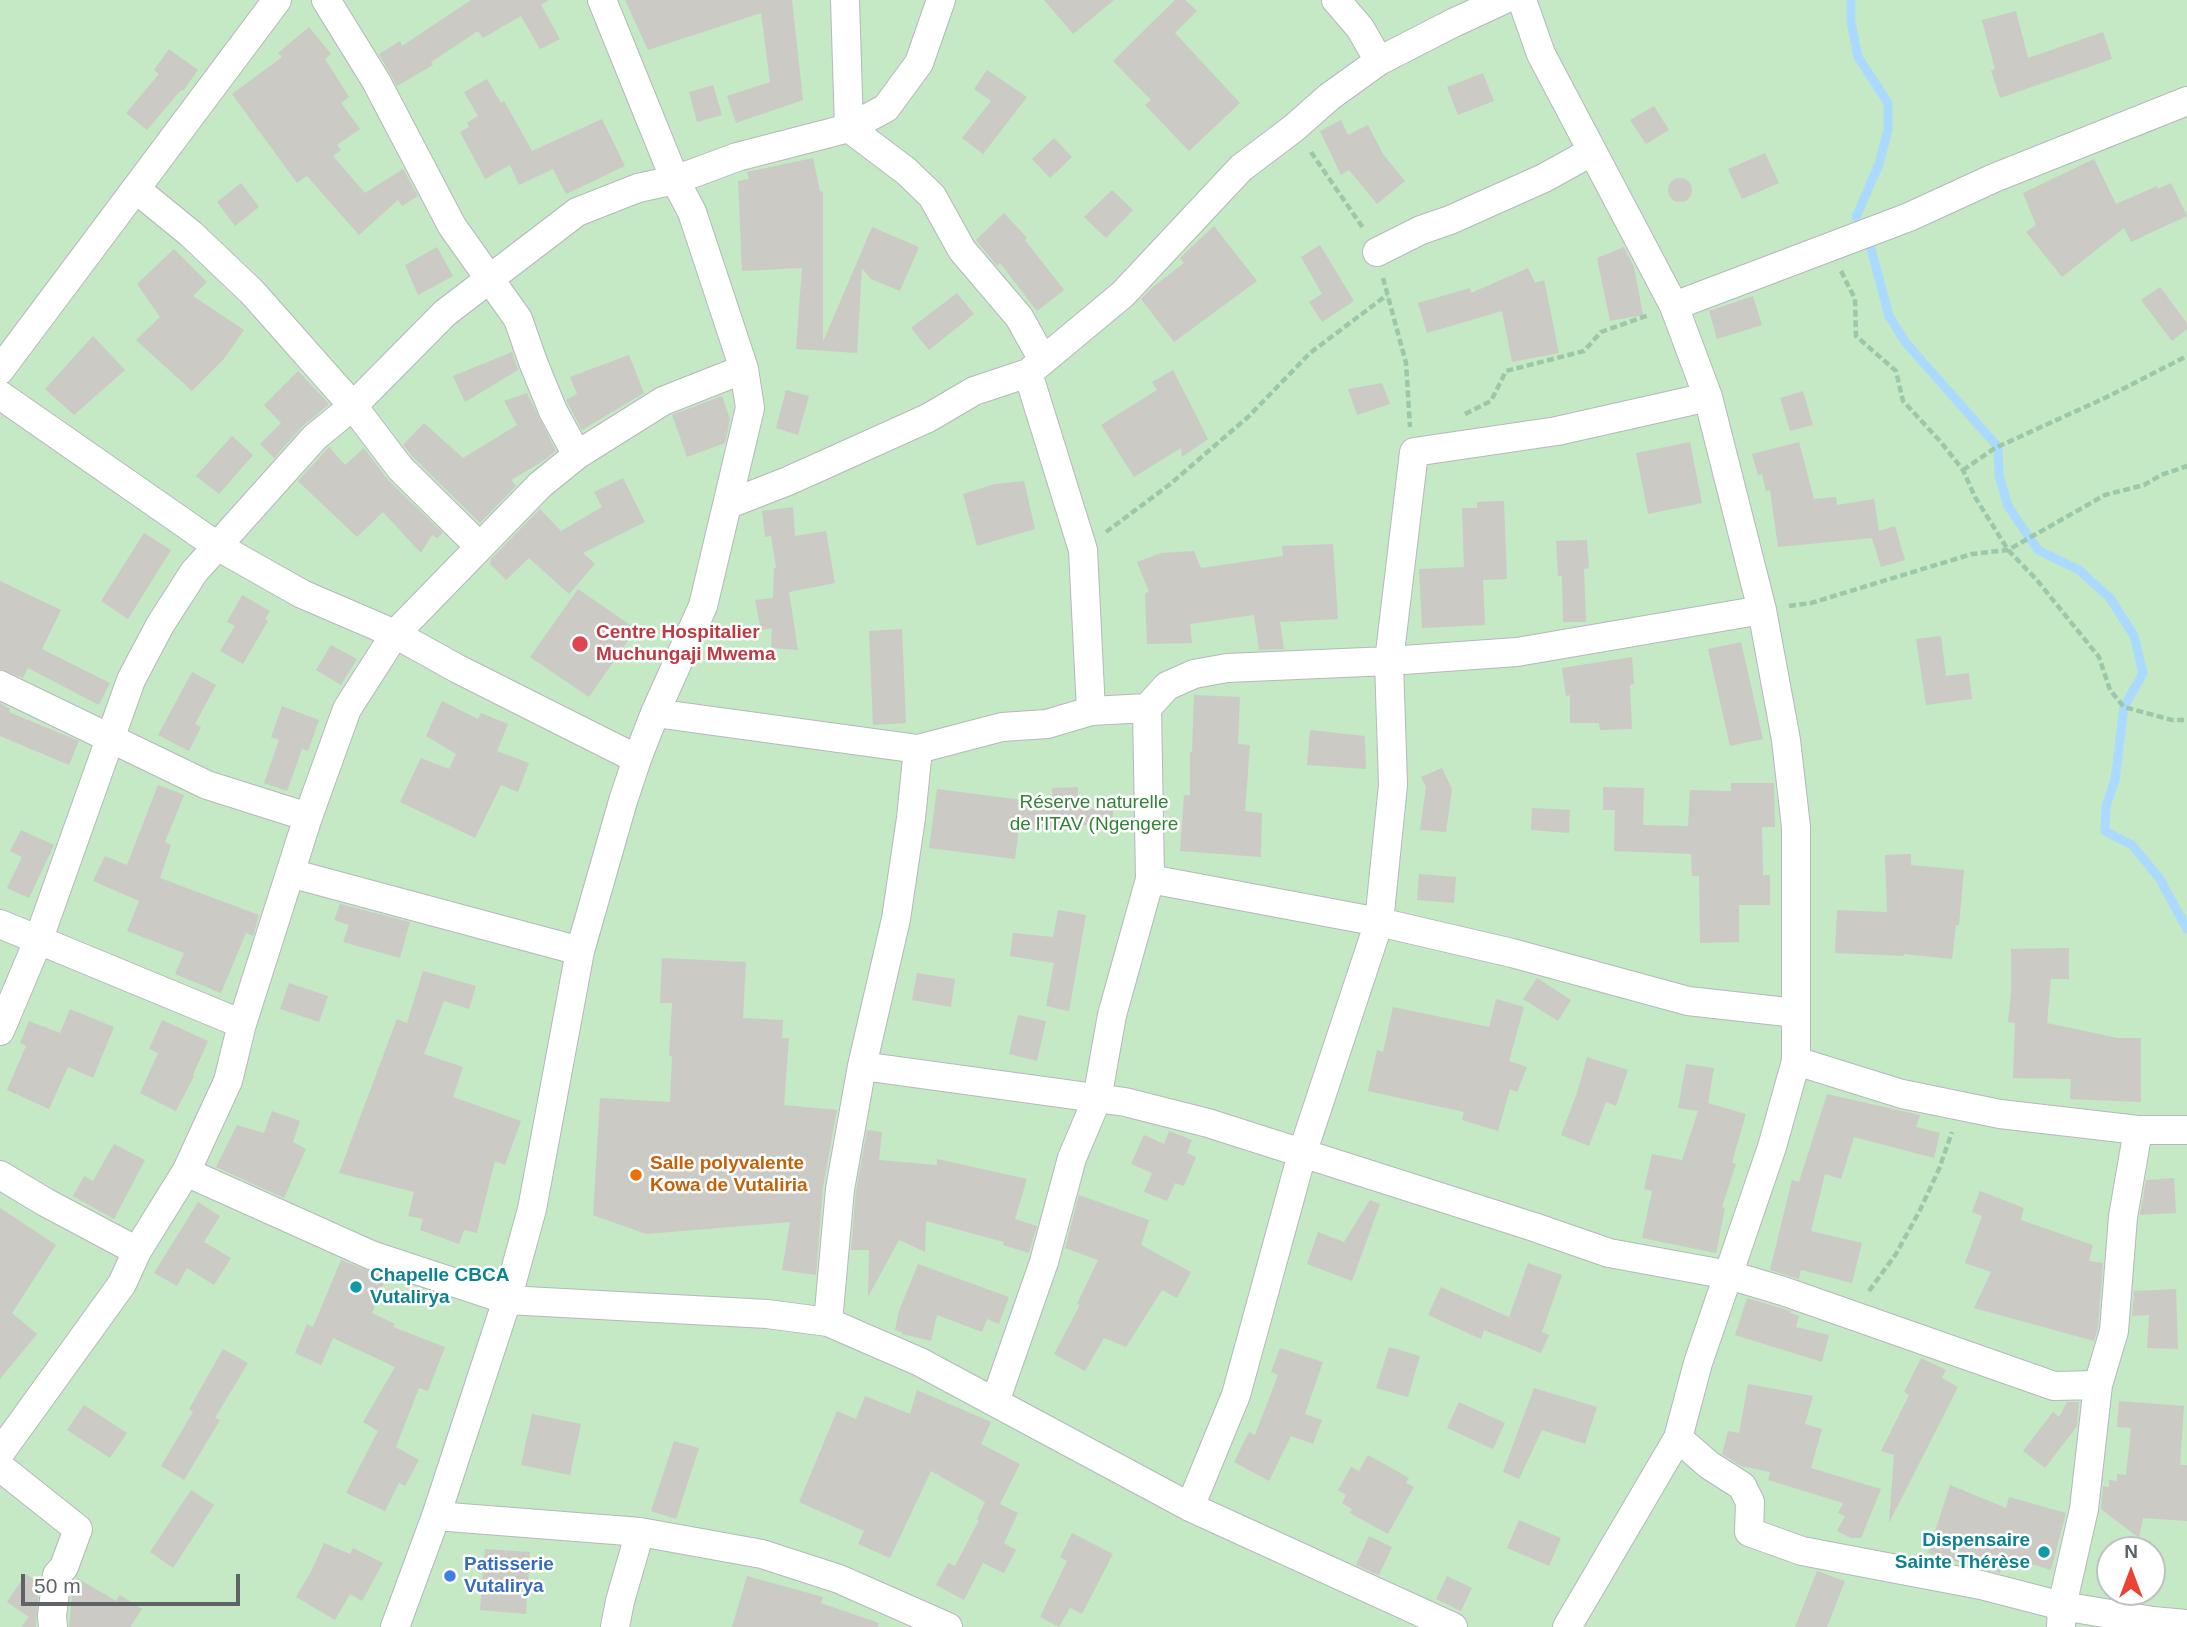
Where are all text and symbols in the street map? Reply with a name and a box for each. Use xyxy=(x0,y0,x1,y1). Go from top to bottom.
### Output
place label: Centre Hospitalier Muchungaji Mwema xyxy=(596,622,775,666)
marker: Centre Hospitalier Muchungaji Mwema xyxy=(570,634,590,654)
park label: Réserve naturelle de l'ITAV (Ngengere xyxy=(1010,792,1178,836)
place label: Salle polyvalente Kowa de Vutaliria xyxy=(650,1153,808,1197)
marker: Salle polyvalente Kowa de Vutaliria xyxy=(628,1167,644,1183)
place label: Chapelle CBCA Vutalirya xyxy=(370,1265,509,1309)
marker: Chapelle CBCA Vutalirya xyxy=(348,1279,364,1295)
place label: Dispensaire Sainte Thérèse xyxy=(1895,1530,2030,1574)
north arrow xyxy=(2096,1536,2166,1606)
text: N xyxy=(2124,1541,2138,1562)
marker: Dispensaire Sainte Thérèse xyxy=(2036,1544,2052,1560)
place label: Patisserie Vutalirya xyxy=(464,1554,554,1598)
scale bar xyxy=(24,1560,243,1604)
marker: Patisserie Vutalirya xyxy=(442,1568,458,1584)
text: 50 m xyxy=(34,1574,81,1597)

